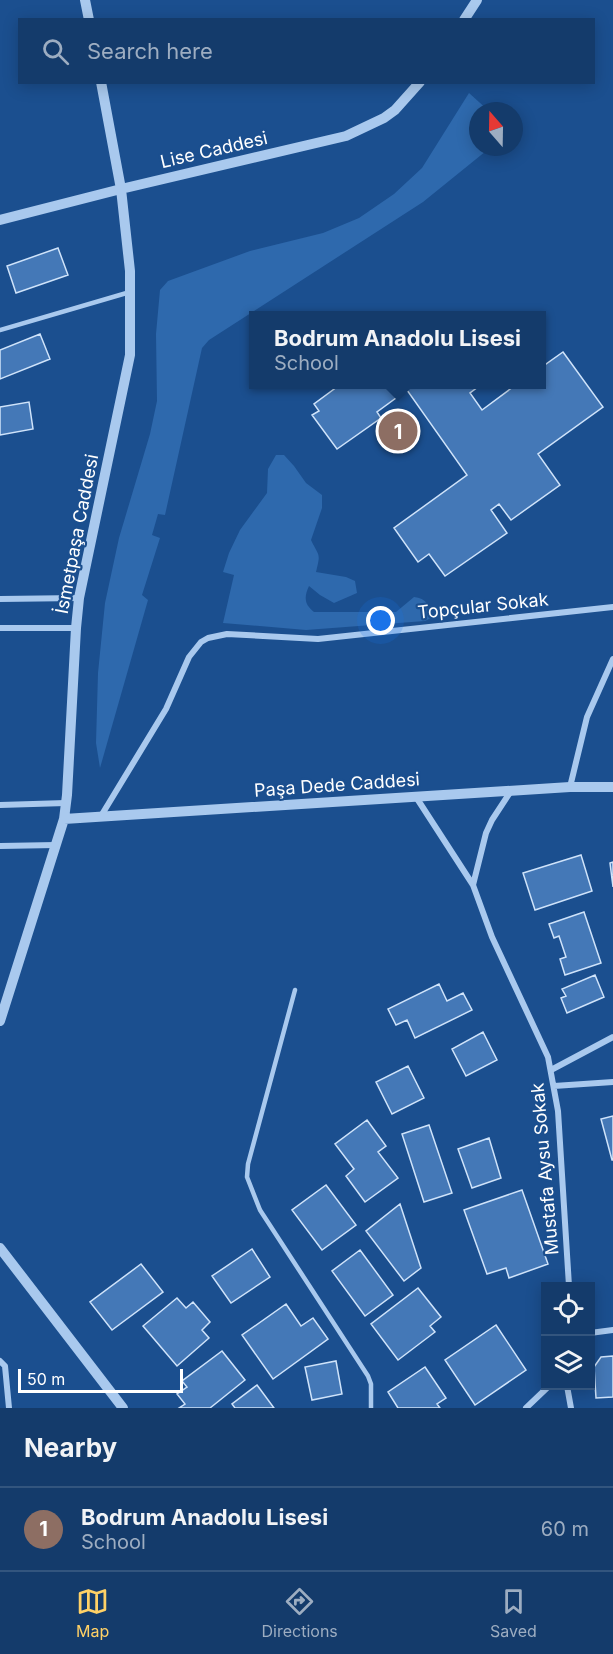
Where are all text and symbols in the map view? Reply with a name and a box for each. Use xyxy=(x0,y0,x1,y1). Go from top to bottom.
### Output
search box xyxy=(18,18,595,84)
icon: search xyxy=(39,35,72,68)
text: Search here xyxy=(87,38,213,64)
north arrow xyxy=(469,102,523,156)
street label: Lise Caddesi xyxy=(158,127,269,172)
popup xyxy=(249,311,546,389)
text: Bodrum Anadolu Lisesi xyxy=(274,325,521,351)
text: School xyxy=(274,351,339,375)
pin: 1 xyxy=(378,408,418,454)
street label: İsmetpaşa Caddesi xyxy=(50,452,102,615)
street label: Topçular Sokak xyxy=(416,588,550,623)
your location xyxy=(366,606,395,635)
street label: Paşa Dede Caddesi xyxy=(253,768,420,801)
street label: Mustafa Aysu Sokak xyxy=(527,1082,562,1256)
map controls xyxy=(541,1282,595,1390)
button: locate xyxy=(541,1282,595,1336)
button: layers xyxy=(541,1336,595,1390)
scale bar xyxy=(18,1366,183,1394)
text: 50 m xyxy=(27,1369,65,1389)
text: Nearby xyxy=(24,1432,117,1463)
text: Bodrum Anadolu Lisesi xyxy=(81,1504,328,1530)
text: 1 xyxy=(39,1517,48,1541)
text: 60 m xyxy=(541,1517,589,1541)
text: School xyxy=(81,1530,146,1554)
tab: Map xyxy=(76,1585,109,1641)
tab: Directions xyxy=(262,1585,338,1641)
tab: Saved xyxy=(490,1585,537,1641)

